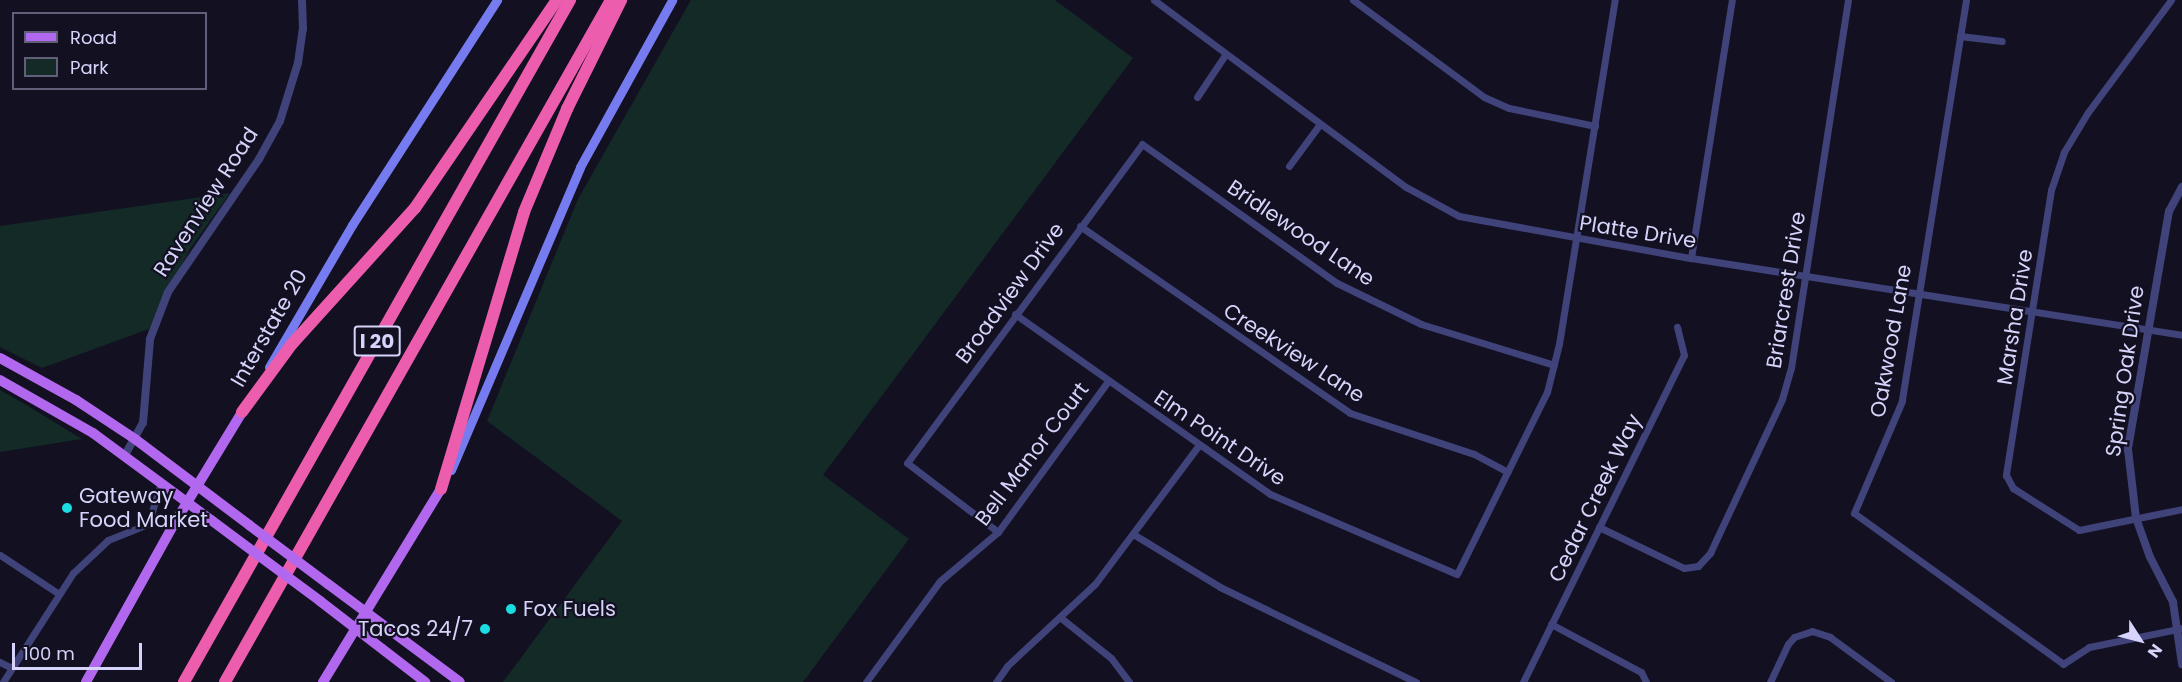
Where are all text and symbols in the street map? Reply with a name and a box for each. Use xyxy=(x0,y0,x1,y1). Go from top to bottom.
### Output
legend xyxy=(12,12,207,90)
text: Road xyxy=(70,25,117,50)
text: Park xyxy=(70,55,109,80)
street label: Ravenview Road xyxy=(148,123,264,281)
street label: Bridlewood Lane xyxy=(1223,174,1379,292)
street label: Platte Drive xyxy=(1578,210,1698,254)
street label: Briarcrest Drive xyxy=(1761,210,1811,370)
street label: Broadview Drive xyxy=(950,218,1070,368)
street label: Marsha Drive xyxy=(1992,247,2038,387)
street label: Oakwood Lane xyxy=(1865,262,1917,420)
street label: Interstate 20 xyxy=(225,265,313,391)
street label: Spring Oak Drive xyxy=(2101,284,2149,458)
street label: Creekview Lane xyxy=(1219,298,1369,408)
road number: I 20 xyxy=(353,324,401,358)
street label: Bell Manor Court xyxy=(970,377,1094,531)
street label: Elm Point Drive xyxy=(1149,385,1291,491)
street label: Cedar Creek Way xyxy=(1543,410,1647,586)
place label: Gateway Food Market xyxy=(79,483,208,533)
marker: Gateway Food Market xyxy=(60,501,74,515)
place label: Fox Fuels xyxy=(523,596,616,622)
marker: Fox Fuels xyxy=(504,602,518,616)
north arrow xyxy=(2110,610,2170,670)
place label: Tacos 24/7 xyxy=(358,616,473,642)
marker: Tacos 24/7 xyxy=(478,622,492,636)
scale bar xyxy=(15,631,146,669)
text: N xyxy=(2142,639,2168,663)
text: 100 m xyxy=(23,641,75,666)

